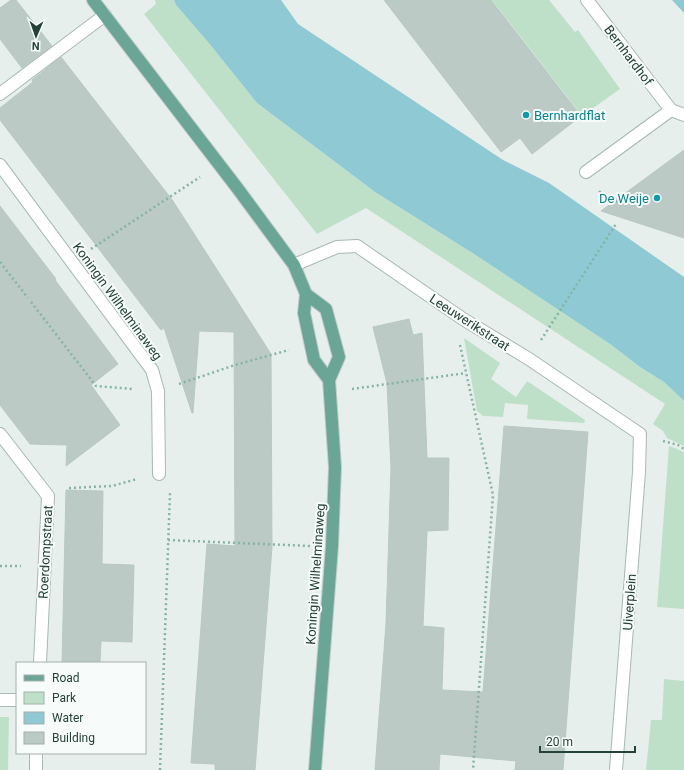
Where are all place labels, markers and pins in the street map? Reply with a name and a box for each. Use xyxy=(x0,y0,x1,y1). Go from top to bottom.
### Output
place label: Bernhardflat xyxy=(534,108,605,123)
marker: Bernhardflat xyxy=(521,110,531,120)
place label: De Weije xyxy=(599,191,649,206)
marker: De Weije xyxy=(652,193,662,203)

